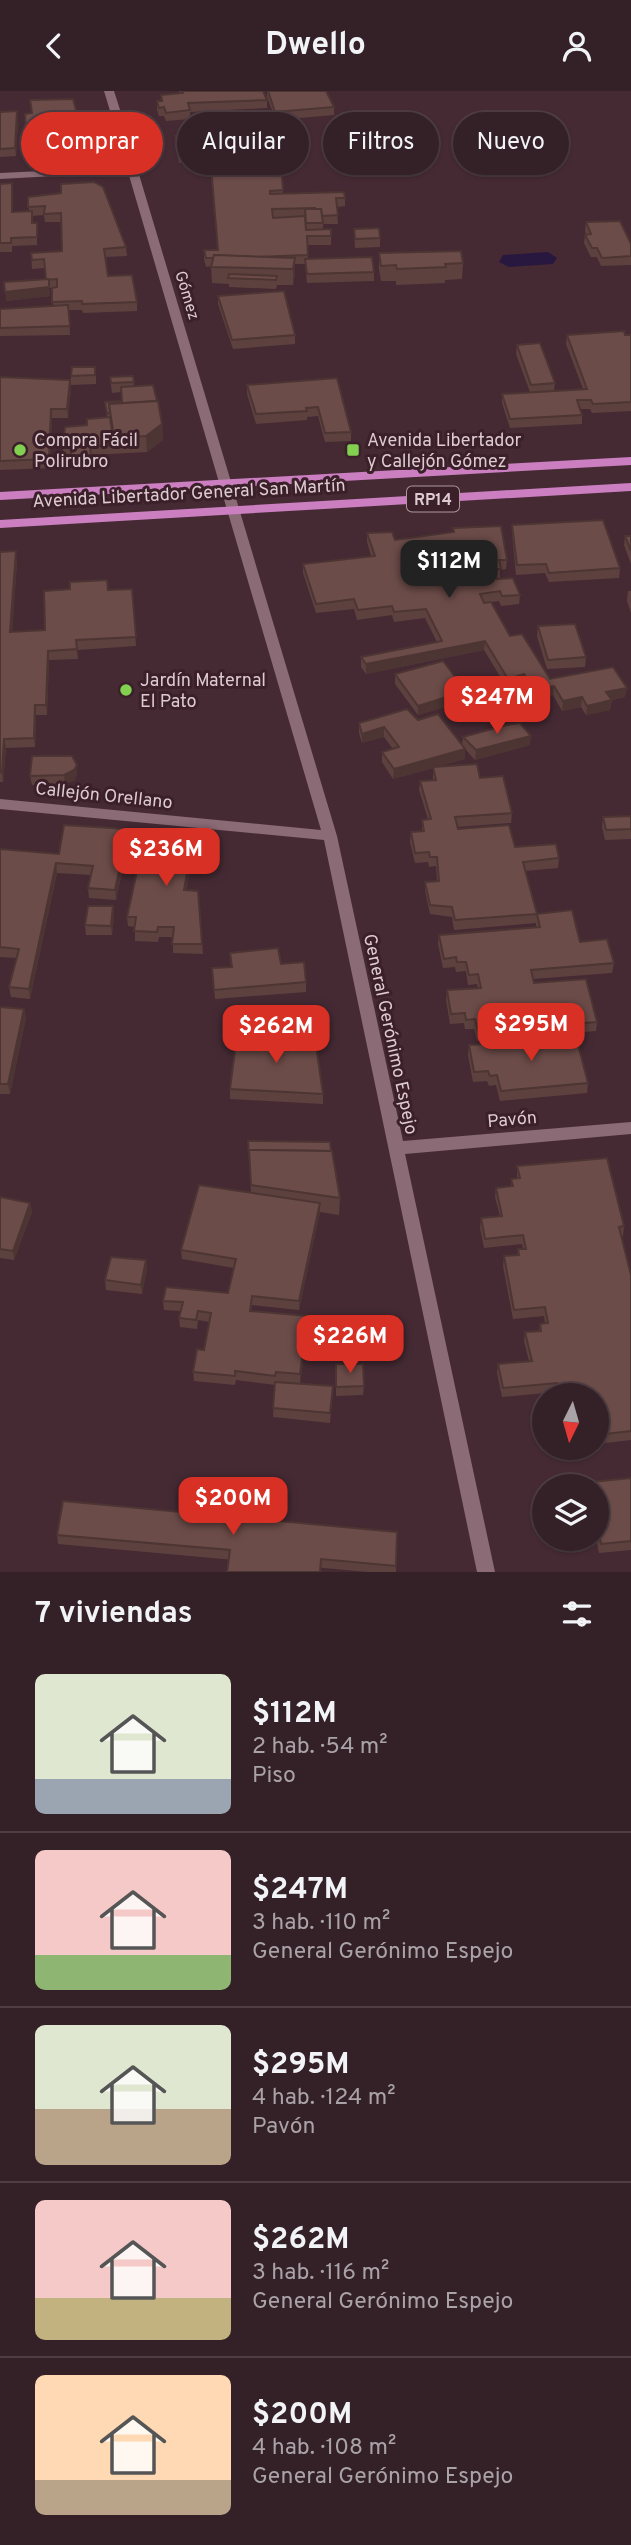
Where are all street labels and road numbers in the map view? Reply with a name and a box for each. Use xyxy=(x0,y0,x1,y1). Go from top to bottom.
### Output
street label: Gómez xyxy=(169,269,203,323)
street label: Avenida Libertador General San Martín xyxy=(32,475,346,514)
road number: RP14 xyxy=(407,487,459,511)
street label: Callejón Orellano xyxy=(34,778,174,815)
street label: General Gerónimo Espejo xyxy=(357,932,422,1137)
street label: Pavón xyxy=(486,1107,538,1134)

